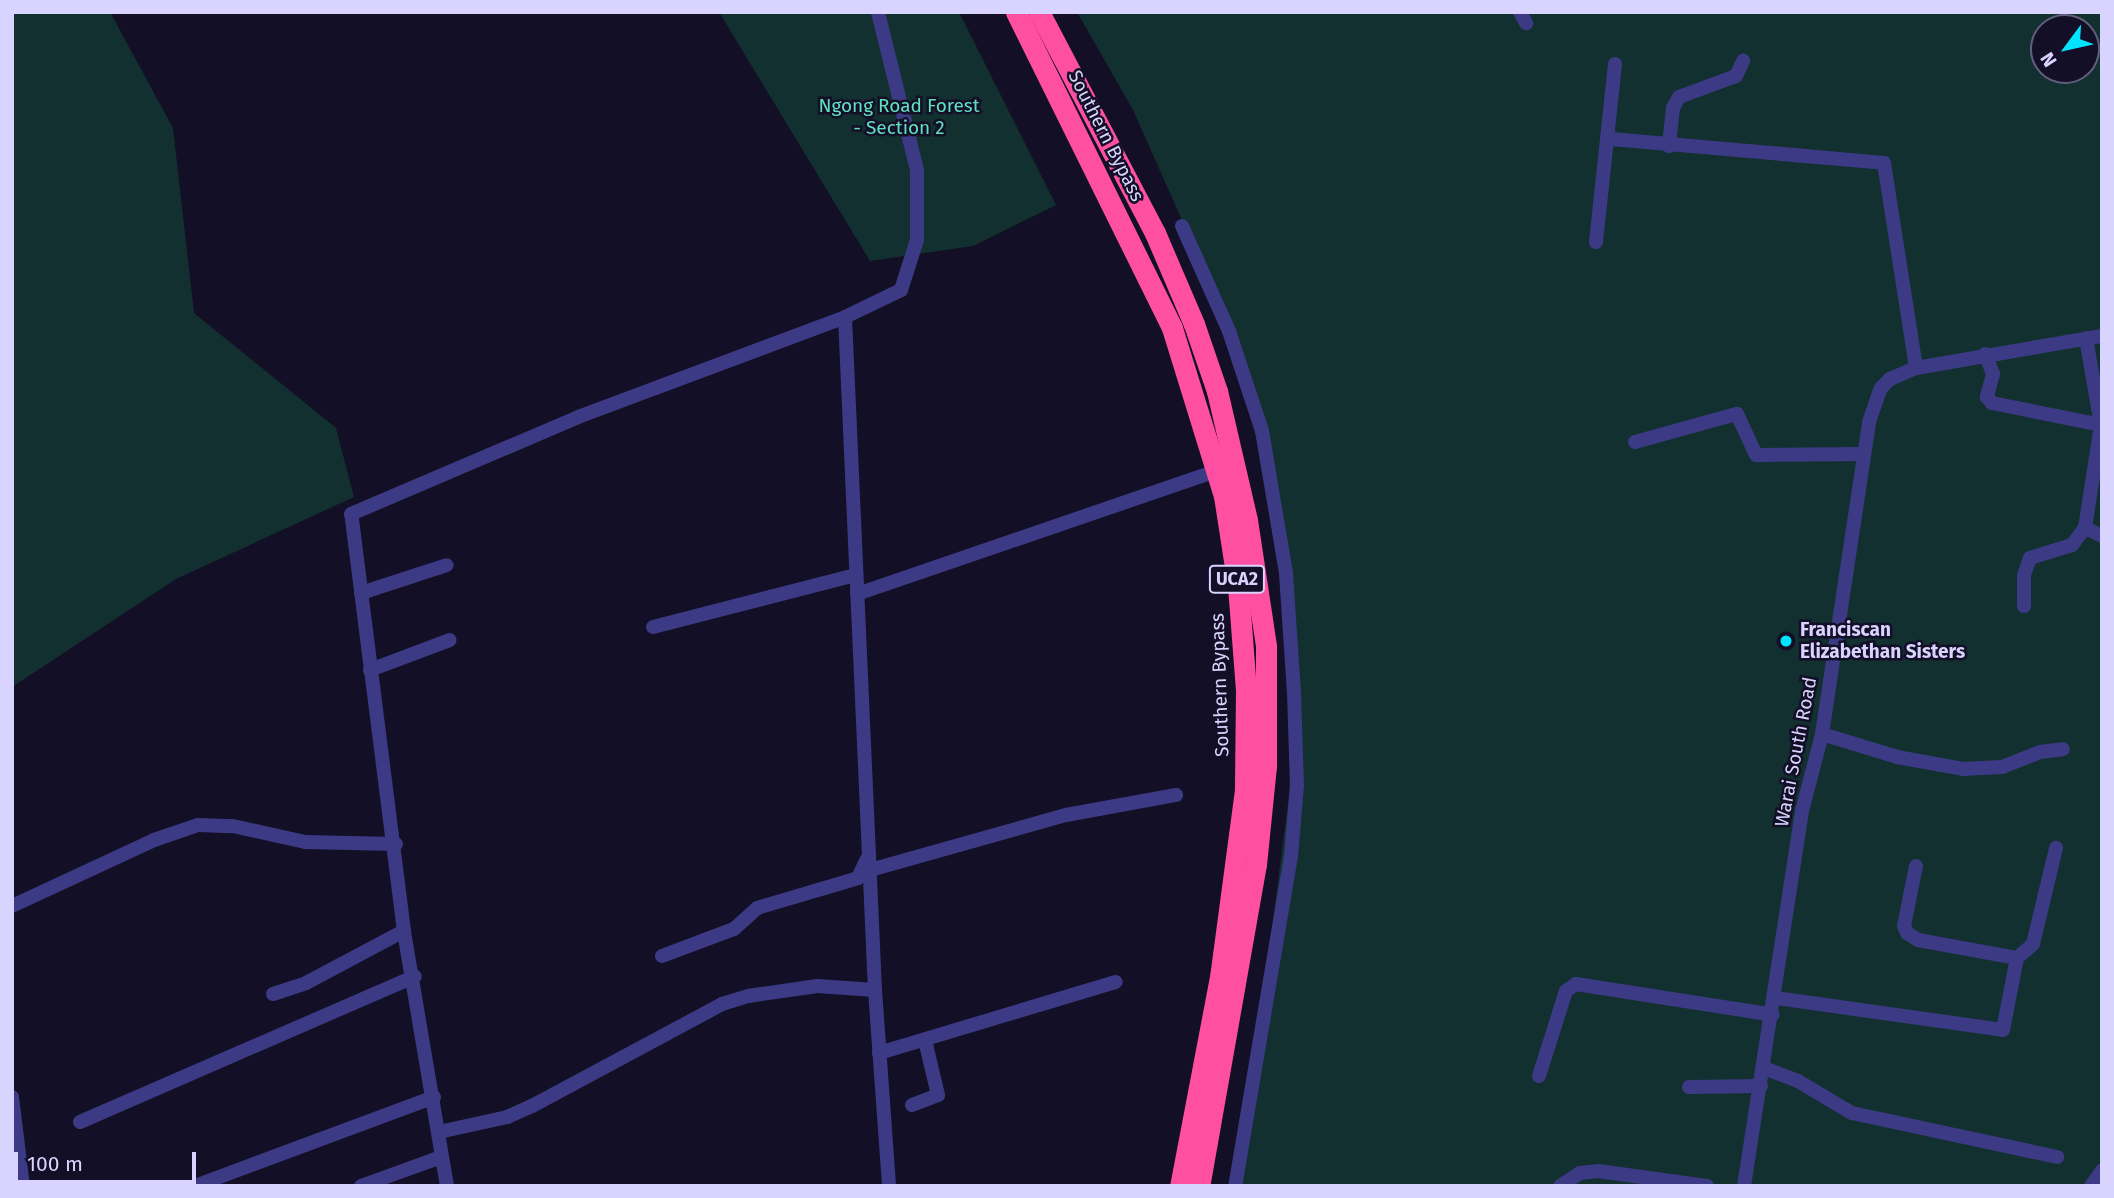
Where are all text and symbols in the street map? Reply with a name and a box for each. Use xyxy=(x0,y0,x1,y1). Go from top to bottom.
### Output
north arrow xyxy=(2030,14,2100,84)
text: N xyxy=(2036,48,2062,71)
street label: Southern Bypass xyxy=(1063,67,1149,205)
park label: Ngong Road Forest - Section 2 xyxy=(818,95,980,139)
road number: UCA2 xyxy=(1207,564,1267,594)
street label: Southern Bypass xyxy=(1206,613,1234,757)
place label: Franciscan Elizabethan Sisters xyxy=(1800,619,1965,663)
marker: Franciscan Elizabethan Sisters xyxy=(1778,633,1794,649)
street label: Warai South Road xyxy=(1770,675,1822,829)
scale bar xyxy=(18,1138,200,1182)
text: 100 m xyxy=(27,1151,83,1177)

